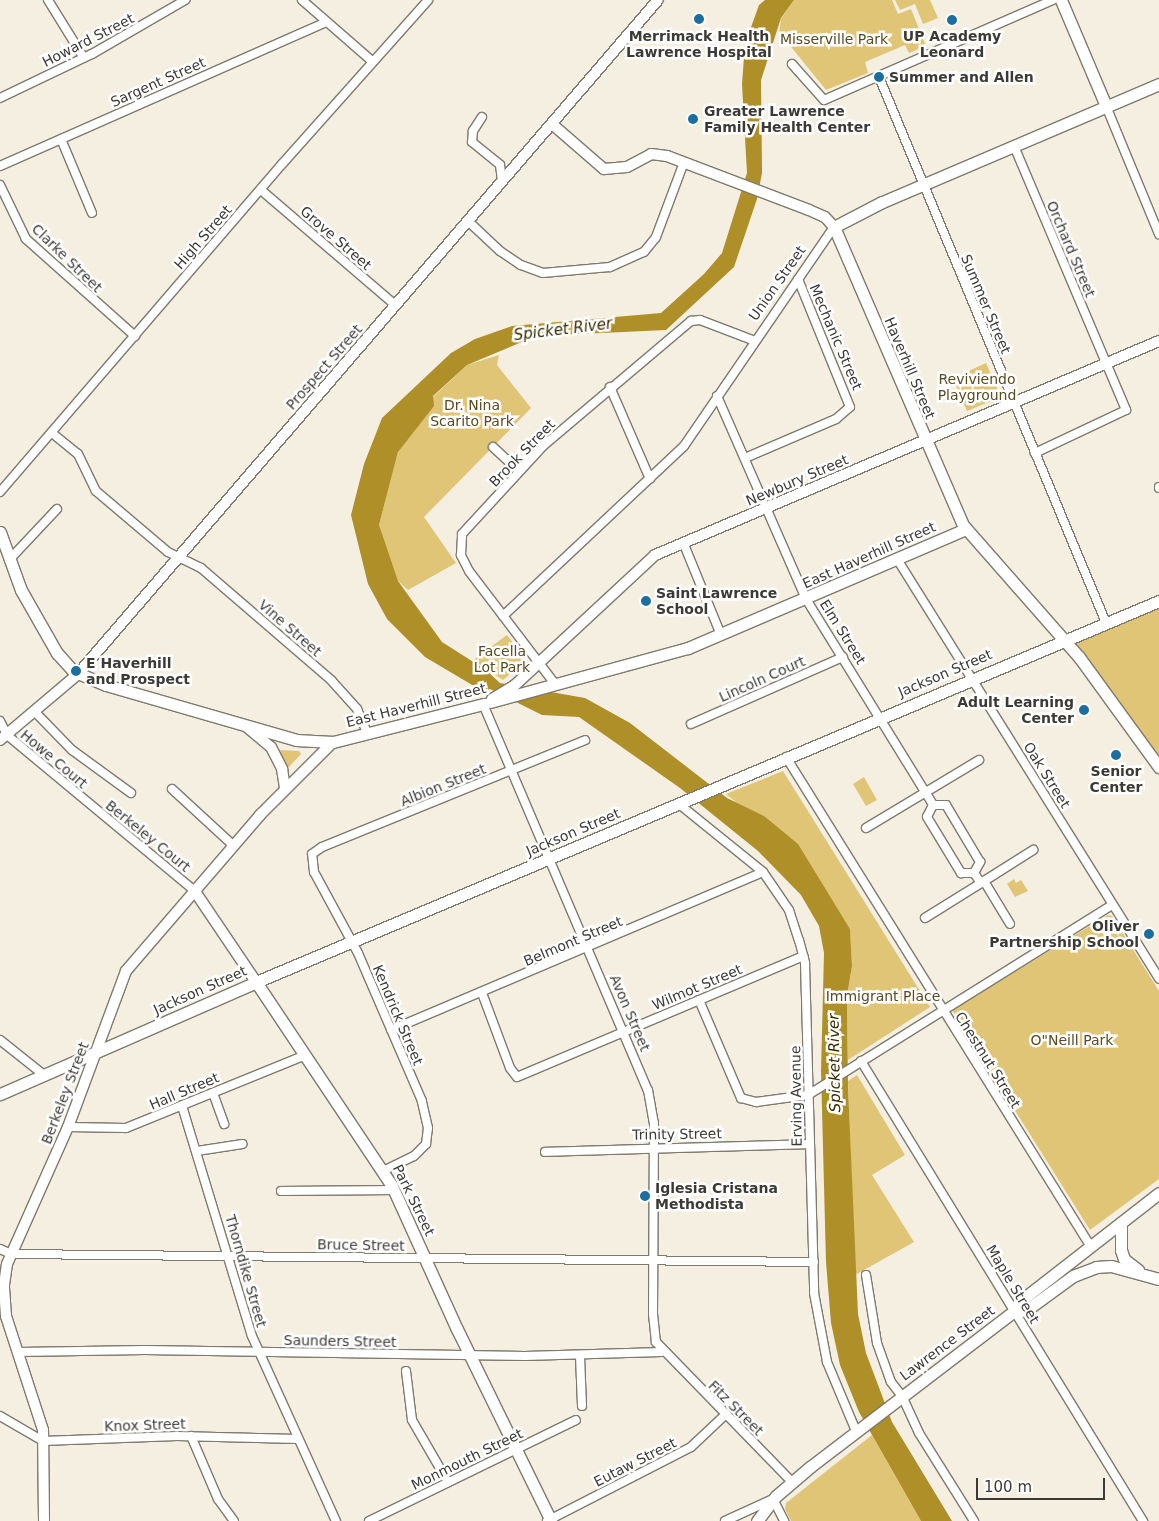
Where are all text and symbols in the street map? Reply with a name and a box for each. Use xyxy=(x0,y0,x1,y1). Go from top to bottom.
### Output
street label: Howard Street xyxy=(39,10,137,70)
marker: Merrimack Health Lawrence Hospital xyxy=(692,12,706,26)
marker: UP Academy Leonard xyxy=(946,14,958,26)
place label: Merrimack Health Lawrence Hospital xyxy=(626,28,772,60)
place label: UP Academy Leonard xyxy=(903,28,1001,60)
park label: Misserville Park xyxy=(780,31,888,47)
street label: Sargent Street xyxy=(108,54,208,110)
place label: Summer and Allen xyxy=(889,69,1034,85)
marker: Summer and Allen xyxy=(873,71,885,83)
place label: Greater Lawrence Family Health Center xyxy=(704,103,870,136)
marker: Greater Lawrence Family Health Center xyxy=(686,112,700,126)
street label: Orchard Street xyxy=(1043,198,1099,300)
street label: High Street xyxy=(171,202,235,272)
street label: Grove Street xyxy=(297,203,375,273)
street label: Clarke Street xyxy=(28,220,106,296)
street label: Union Street xyxy=(745,242,809,324)
street label: Summer Street xyxy=(957,252,1015,356)
street label: Mechanic Street xyxy=(806,282,866,392)
water label: Spicket River xyxy=(513,315,613,345)
street label: Haverhill Street xyxy=(881,315,939,421)
street label: Prospect Street xyxy=(283,321,365,413)
park label: Reviviendo Playground xyxy=(938,371,1016,404)
park label: Dr. Nina Scarito Park xyxy=(430,397,514,430)
street label: Brook Street xyxy=(486,416,558,490)
street label: Newbury Street xyxy=(743,451,851,509)
street label: East Haverhill Street xyxy=(800,518,938,592)
place label: Saint Lawrence School xyxy=(656,585,777,618)
marker: Saint Lawrence School xyxy=(640,595,652,607)
street label: Vine Street xyxy=(255,596,325,660)
street label: Elm Street xyxy=(816,596,870,668)
park label: Facella Lot Park xyxy=(474,643,530,676)
street label: Jackson Street xyxy=(896,646,994,700)
street label: Lincoln Court xyxy=(716,653,808,705)
place label: E Haverhill and Prospect xyxy=(86,655,190,688)
marker: E Haverhill and Prospect xyxy=(70,665,82,677)
street label: East Haverhill Street xyxy=(344,679,488,731)
place label: Adult Learning Center xyxy=(957,694,1074,726)
marker: Adult Learning Center xyxy=(1078,704,1090,716)
street label: Howe Court xyxy=(17,726,91,792)
street label: Oak Street xyxy=(1020,739,1074,811)
marker: Senior Center xyxy=(1110,749,1122,761)
street label: Albion Street xyxy=(398,760,488,810)
place label: Senior Center xyxy=(1090,763,1142,796)
street label: Berkeley Court xyxy=(102,797,194,875)
street label: Jackson Street xyxy=(524,805,622,859)
street label: Belmont Street xyxy=(521,913,625,969)
place label: Oliver Partnership School xyxy=(989,918,1139,950)
marker: Oliver Partnership School xyxy=(1143,928,1155,940)
street label: Wilmot Street xyxy=(650,961,744,1013)
street label: Jackson Street xyxy=(151,962,249,1018)
street label: Kendrick Street xyxy=(369,962,427,1068)
street label: Avon Street xyxy=(606,972,654,1054)
park label: Immigrant Place xyxy=(826,988,940,1004)
street label: Chestnut Street xyxy=(952,1009,1024,1111)
water label: Spicket River xyxy=(825,1013,845,1113)
park label: O"Neill Park xyxy=(1031,1032,1113,1048)
street label: Berkeley Street xyxy=(38,1040,92,1146)
street label: Erving Avenue xyxy=(787,1045,805,1147)
street label: Hall Street xyxy=(147,1069,221,1113)
street label: Trinity Street xyxy=(632,1125,722,1143)
street label: Park Street xyxy=(390,1162,438,1238)
place label: Iglesia Cristana Methodista xyxy=(655,1180,778,1212)
marker: Iglesia Cristana Methodista xyxy=(639,1190,651,1202)
street label: Thorndike Street xyxy=(222,1213,270,1329)
street label: Bruce Street xyxy=(317,1236,405,1254)
street label: Maple Street xyxy=(983,1242,1043,1326)
street label: Lawrence Street xyxy=(896,1302,998,1384)
street label: Saunders Street xyxy=(283,1332,397,1350)
street label: Fitz Street xyxy=(705,1377,767,1439)
street label: Knox Street xyxy=(104,1415,186,1435)
street label: Monmouth Street xyxy=(409,1425,525,1493)
street label: Eutaw Street xyxy=(591,1434,679,1490)
scale bar xyxy=(979,1468,1108,1500)
text: 100 m xyxy=(984,1478,1032,1496)

